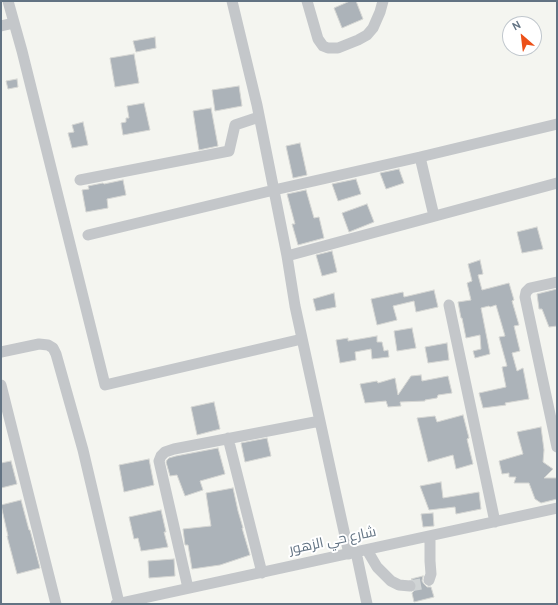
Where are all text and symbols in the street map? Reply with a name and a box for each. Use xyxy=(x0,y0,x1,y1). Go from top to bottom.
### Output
north arrow xyxy=(502,16,542,56)
text: N xyxy=(510,18,524,34)
street label: شارع حي الزهور xyxy=(288,525,378,559)

